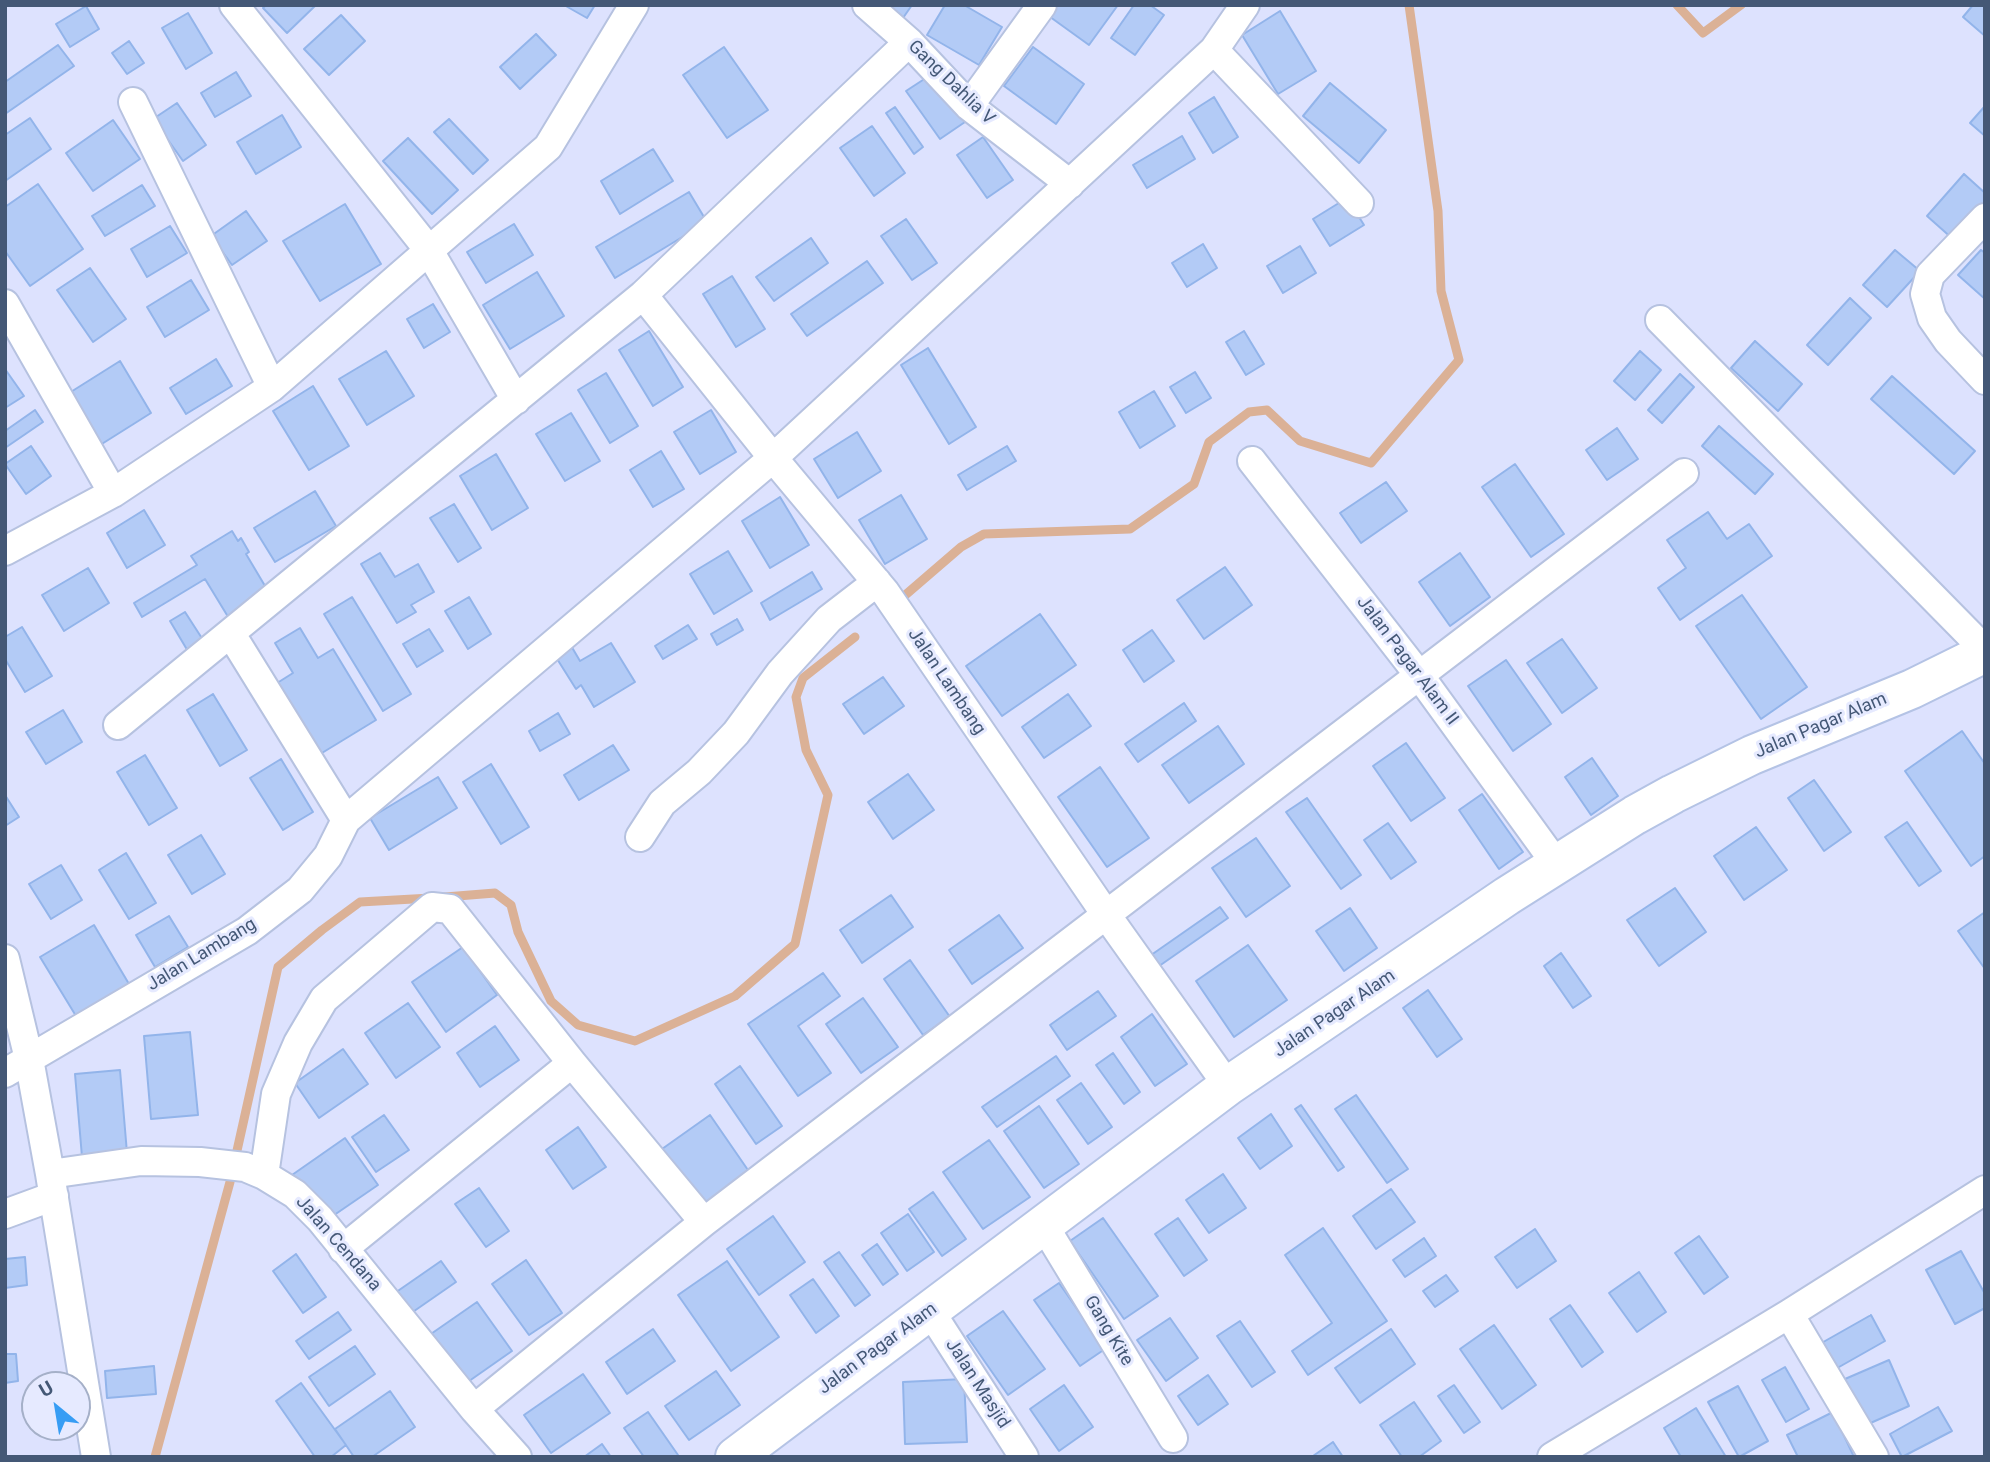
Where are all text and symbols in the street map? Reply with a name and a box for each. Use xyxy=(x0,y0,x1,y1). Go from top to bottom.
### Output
street label: Gang Dahlia V xyxy=(903,36,999,130)
street label: Jalan Pagar Alam II xyxy=(1352,592,1462,730)
street label: Jalan Lambang xyxy=(903,625,989,739)
street label: Jalan Pagar Alam xyxy=(1752,688,1890,764)
street label: Jalan Lambang xyxy=(144,914,260,996)
street label: Jalan Pagar Alam xyxy=(1270,965,1400,1063)
street label: Jalan Cendana xyxy=(291,1192,385,1296)
street label: Gang Kite xyxy=(1079,1292,1137,1370)
street label: Jalan Pagar Alam xyxy=(814,1299,942,1399)
street label: Jalan Masjid xyxy=(940,1335,1014,1433)
north arrow xyxy=(21,1371,91,1441)
text: U xyxy=(35,1376,57,1402)

